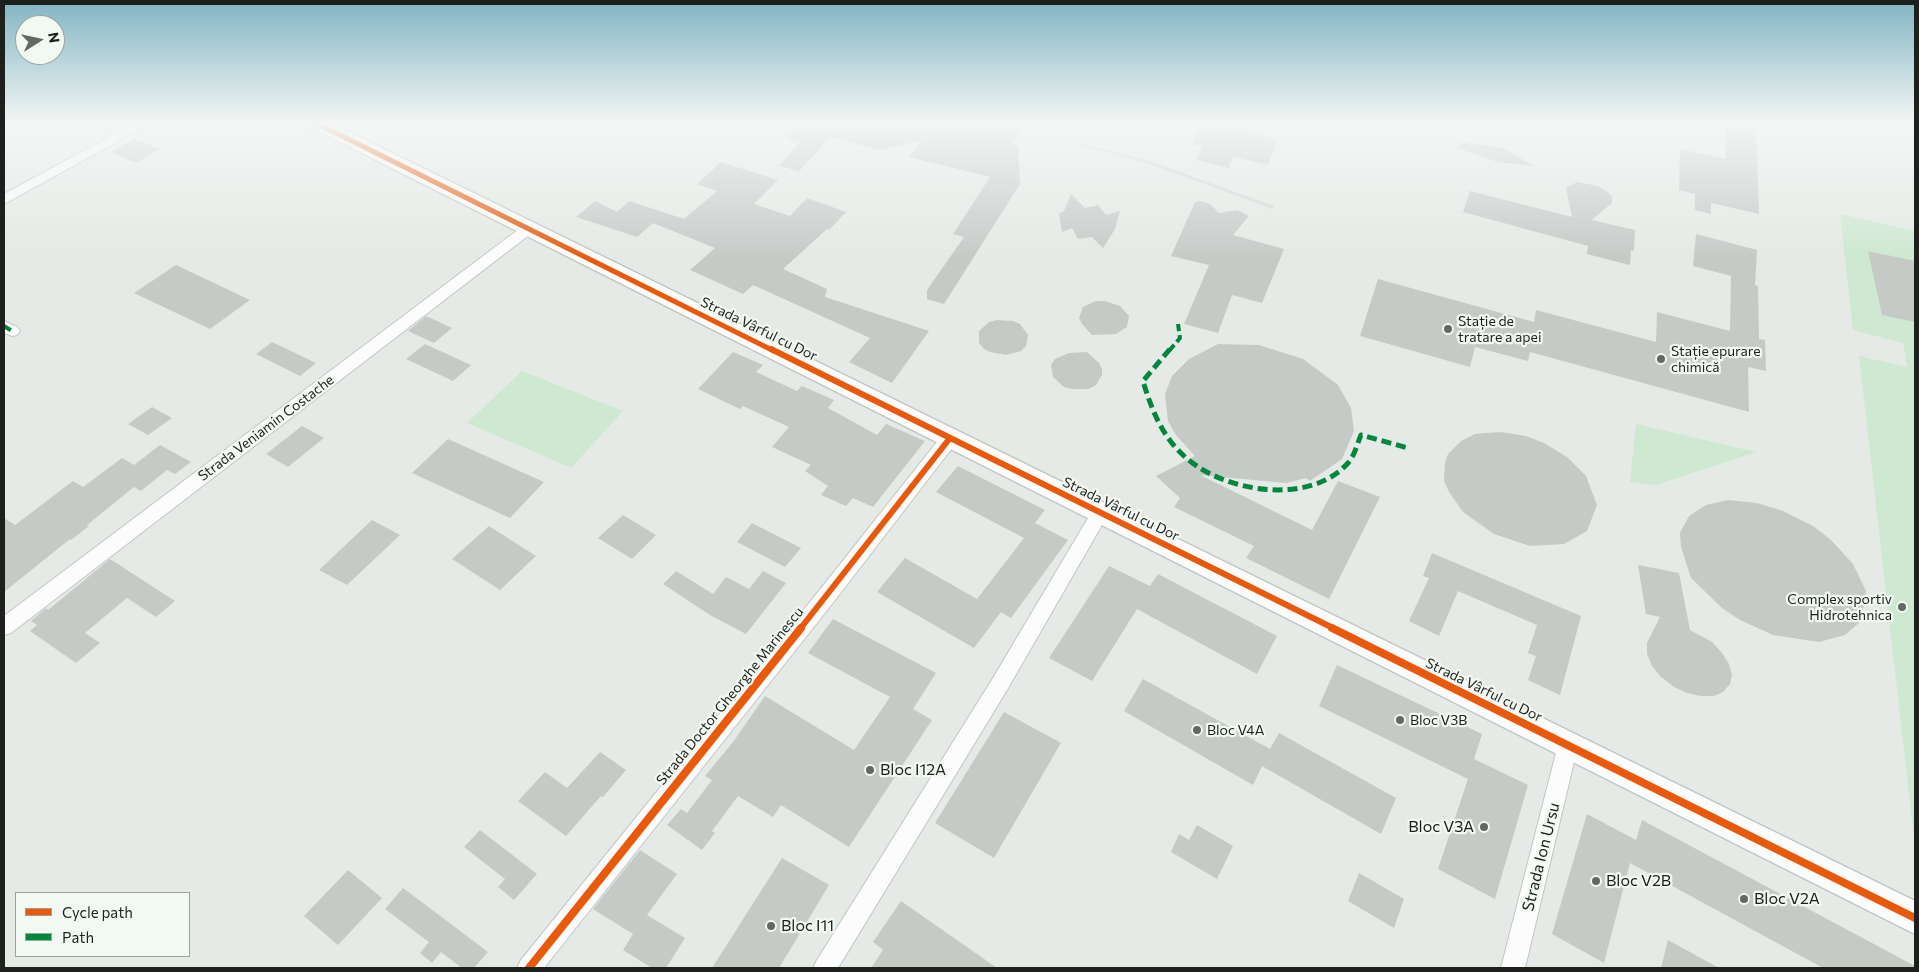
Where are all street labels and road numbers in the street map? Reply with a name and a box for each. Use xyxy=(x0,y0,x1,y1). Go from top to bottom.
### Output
street label: Strada Vârful cu Dor xyxy=(698,293,820,365)
street label: Strada Veniamin Costache xyxy=(195,371,337,485)
street label: Strada Vârful cu Dor xyxy=(1060,473,1182,545)
street label: Strada Doctor Gheorghe Marinescu xyxy=(653,604,807,788)
street label: Strada Vârful cu Dor xyxy=(1423,654,1545,726)
street label: Strada Ion Ursu xyxy=(1518,801,1564,913)

